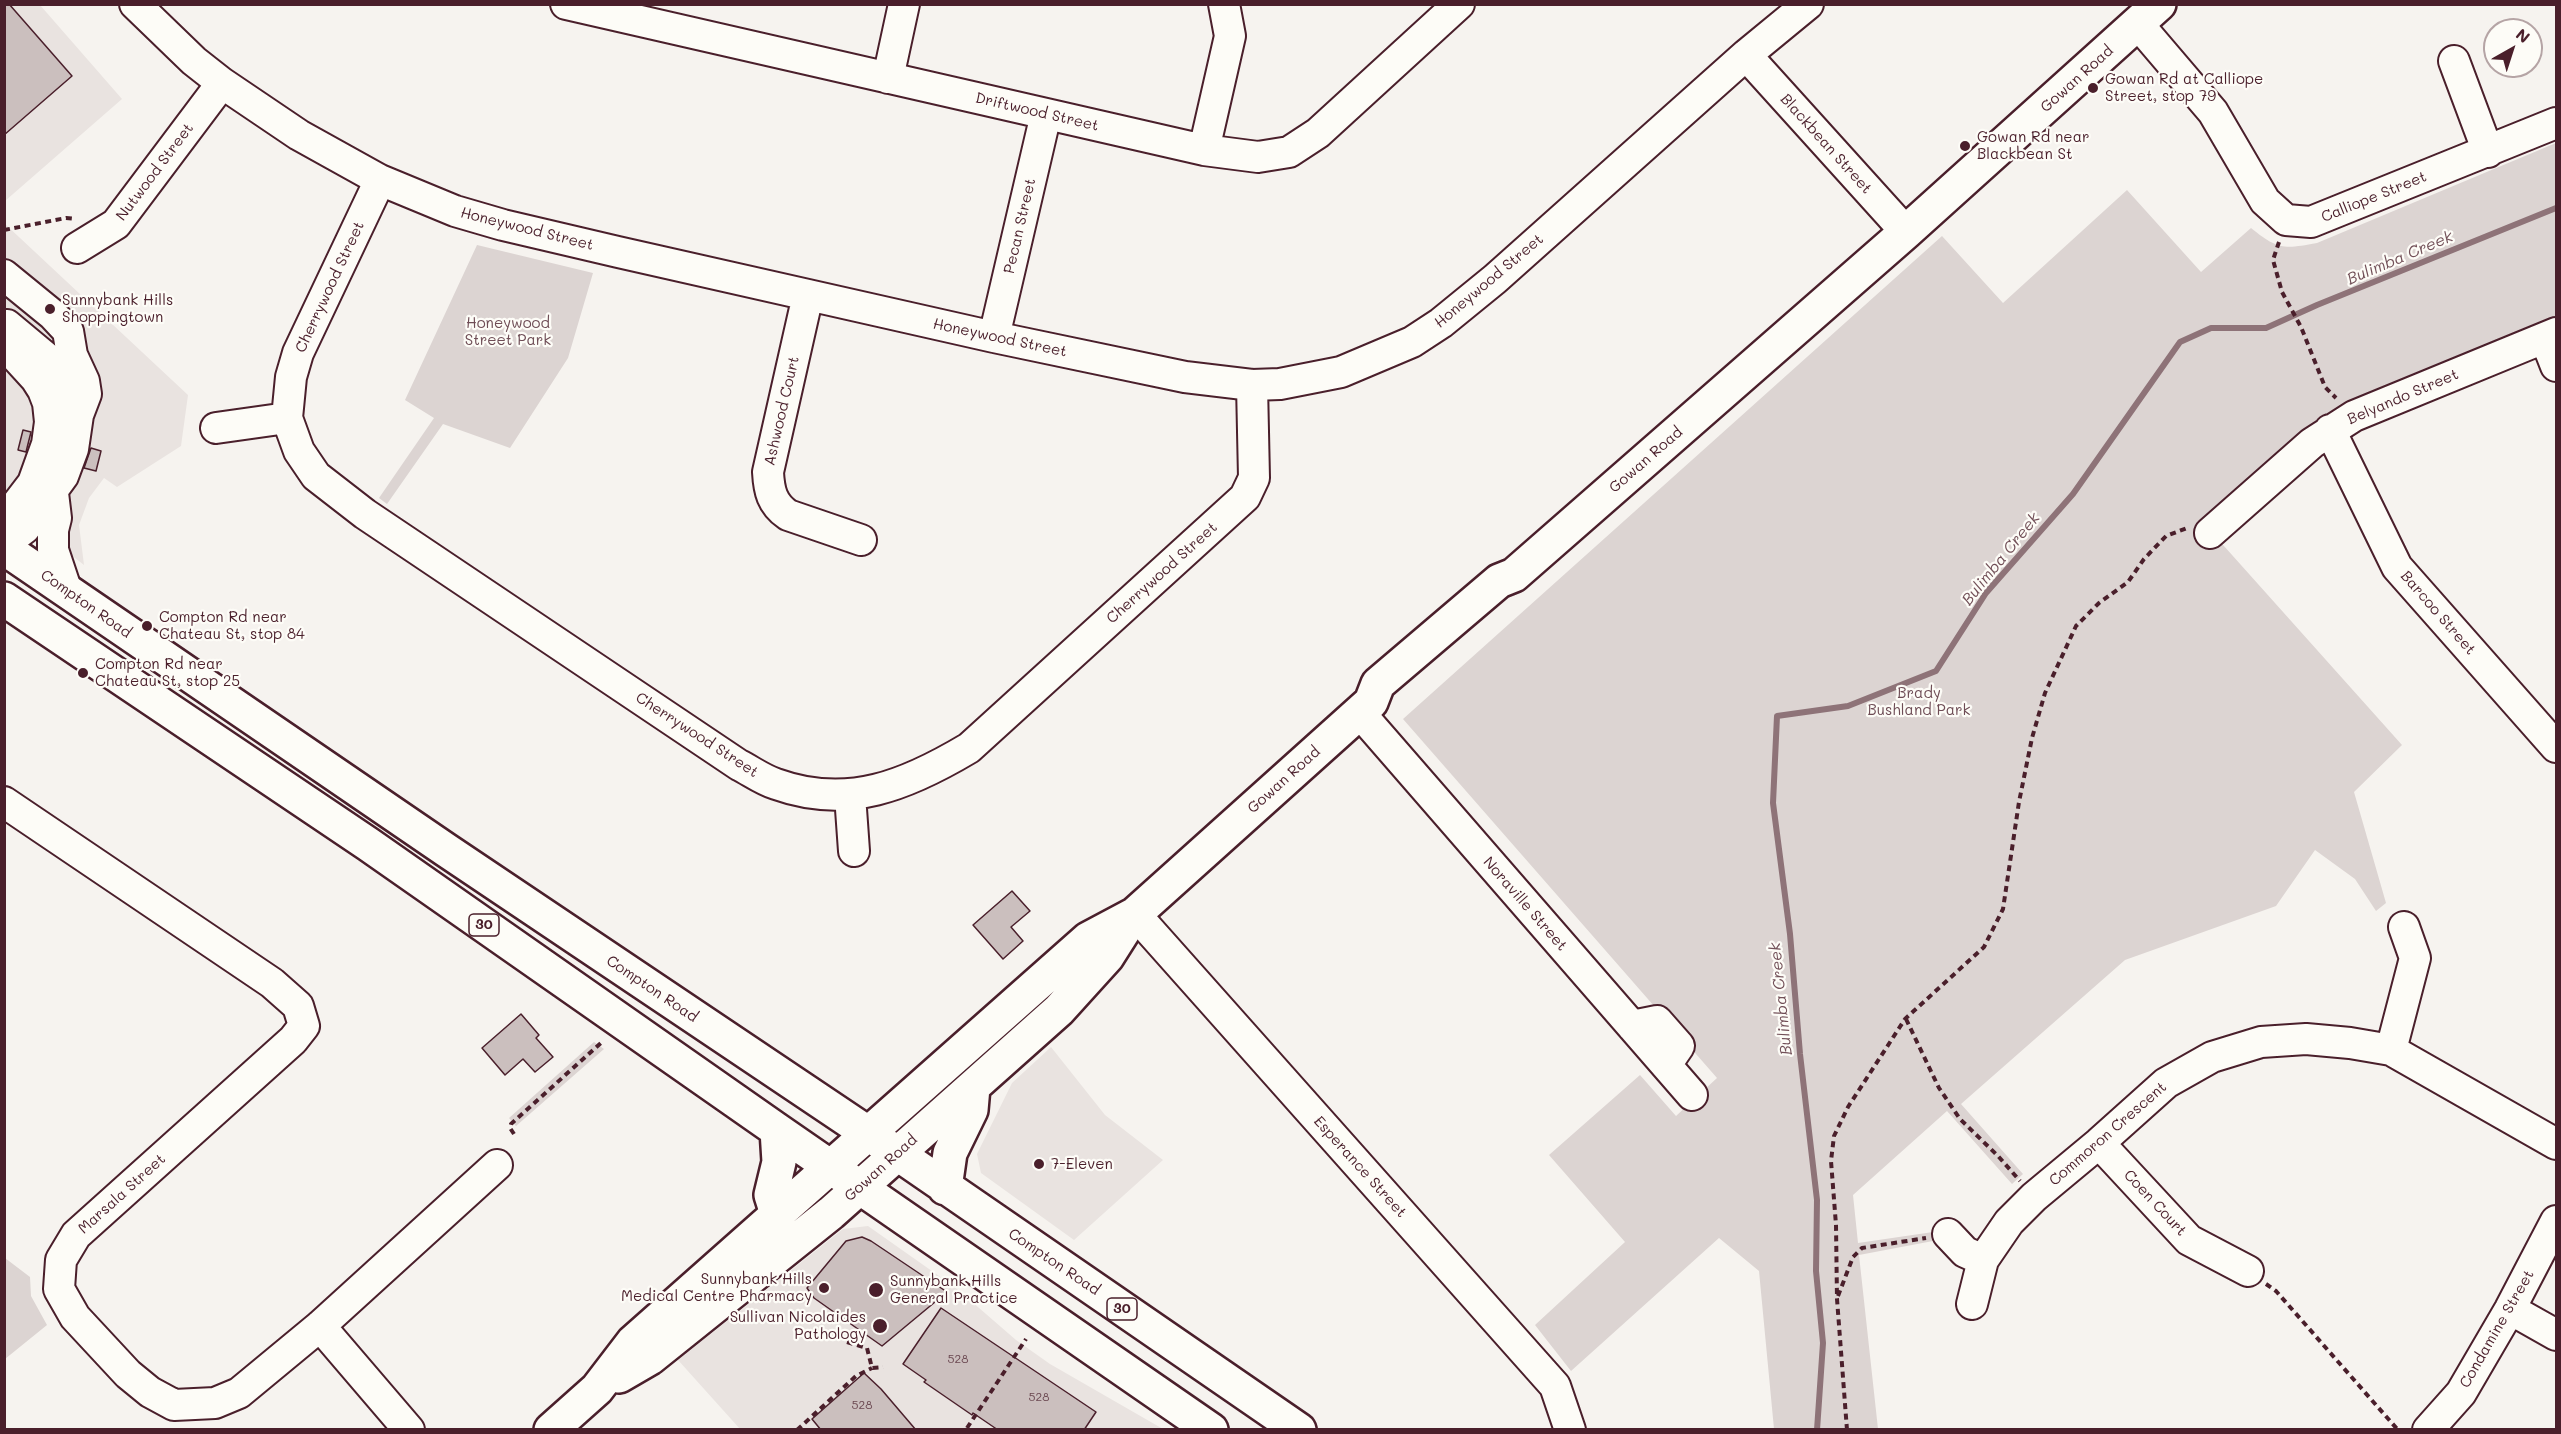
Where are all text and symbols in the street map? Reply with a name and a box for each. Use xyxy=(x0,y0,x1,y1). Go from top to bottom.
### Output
north arrow xyxy=(2483,18,2543,78)
text: N xyxy=(2512,23,2535,47)
street label: Gowan Road xyxy=(2037,42,2117,116)
place label: Gowan Rd at Calliope Street, stop 79 xyxy=(2105,70,2263,105)
marker: Gowan Rd at Calliope Street, stop 79 xyxy=(2086,81,2100,95)
street label: Driftwood Street xyxy=(973,89,1101,135)
street label: Blackbean Street xyxy=(1776,90,1876,198)
street label: Nutwood Street xyxy=(112,120,198,224)
place label: Gowan Rd near Blackbean St xyxy=(1977,128,2089,163)
marker: Gowan Rd near Blackbean St xyxy=(1958,139,1972,153)
street label: Calliope Street xyxy=(2319,168,2429,226)
street label: Pecan Street xyxy=(1000,176,1040,276)
street label: Honeywood Street xyxy=(459,204,595,254)
street label: Cherrywood Street xyxy=(292,218,368,356)
water label: Bulimba Creek xyxy=(2344,227,2456,289)
street label: Honeywood Street xyxy=(1431,230,1547,332)
place label: Sunnybank Hills Shoppingtown xyxy=(62,291,173,326)
marker: Sunnybank Hills Shoppingtown xyxy=(43,302,57,316)
park label: Honeywood Street Park xyxy=(465,314,551,349)
street label: Honeywood Street xyxy=(931,315,1069,361)
street label: Ashwood Court xyxy=(761,355,803,467)
street label: Belyando Street xyxy=(2345,366,2461,428)
street label: Gowan Road xyxy=(1606,423,1686,497)
water label: Bulimba Creek xyxy=(1958,509,2044,609)
street label: Cherrywood Street xyxy=(1103,519,1221,627)
street label: Compton Road xyxy=(37,566,135,642)
street label: Barcoo Street xyxy=(2397,567,2479,659)
place label: Compton Rd near Chateau St, stop 84 xyxy=(159,608,305,643)
marker: Compton Rd near Chateau St, stop 84 xyxy=(140,619,154,633)
place label: Compton Rd near Chateau St, stop 25 xyxy=(95,655,240,690)
marker: Compton Rd near Chateau St, stop 25 xyxy=(76,666,90,680)
park label: Brady Bushland Park xyxy=(1867,684,1971,719)
street label: Cherrywood Street xyxy=(632,689,762,781)
street label: Gowan Road xyxy=(1244,743,1324,817)
street label: Noraville Street xyxy=(1479,853,1571,955)
road number: 30 xyxy=(469,914,499,936)
water label: Bulimba Creek xyxy=(1766,942,1796,1056)
street label: Compton Road xyxy=(603,952,701,1026)
street label: Commoron Crescent xyxy=(2046,1078,2170,1190)
street label: Esperance Street xyxy=(1310,1113,1410,1221)
street label: Gowan Road xyxy=(841,1131,921,1205)
street label: Marsala Street xyxy=(75,1150,169,1238)
place label: 7-Eleven xyxy=(1051,1155,1113,1173)
marker: 7-Eleven xyxy=(1032,1157,1046,1171)
street label: Coen Court xyxy=(2120,1166,2190,1240)
street label: Compton Road xyxy=(1005,1225,1103,1299)
street label: Condamine Street xyxy=(2456,1267,2538,1391)
place label: Sunnybank Hills Medical Centre Pharmacy xyxy=(621,1270,812,1305)
place label: Sunnybank Hills General Practice xyxy=(890,1272,1018,1307)
marker: Sunnybank Hills Medical Centre Pharmacy xyxy=(817,1281,831,1295)
marker: Sunnybank Hills General Practice xyxy=(867,1281,885,1299)
road number: 30 xyxy=(1107,1298,1137,1320)
place label: Sullivan Nicolaides Pathology xyxy=(730,1308,866,1343)
marker: Sullivan Nicolaides Pathology xyxy=(871,1317,889,1335)
house number: 528 xyxy=(948,1352,968,1366)
house number: 528 xyxy=(1029,1390,1049,1404)
house number: 528 xyxy=(852,1398,872,1412)

